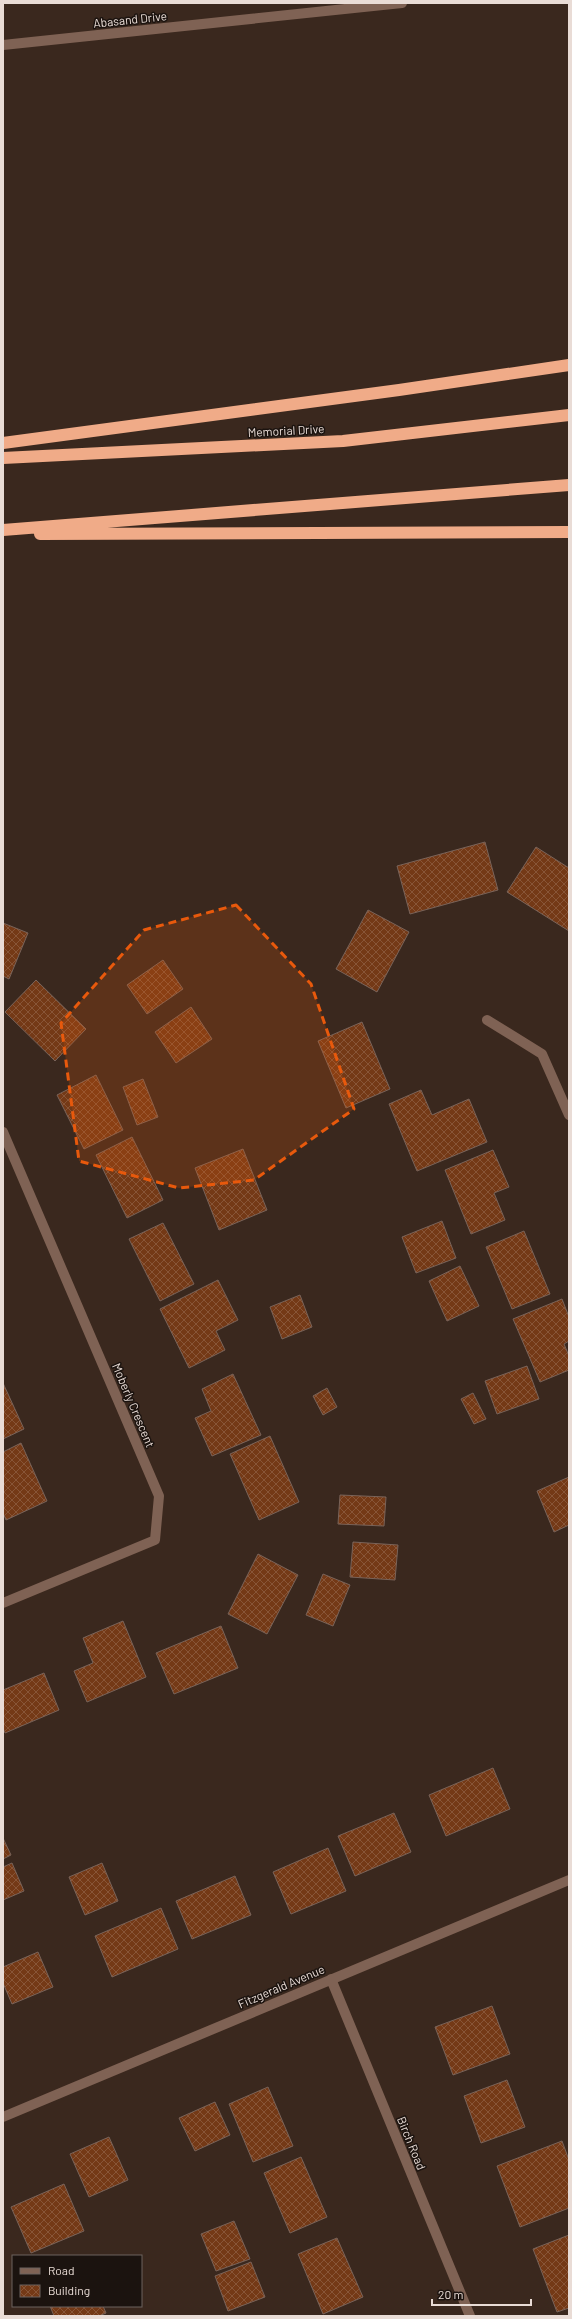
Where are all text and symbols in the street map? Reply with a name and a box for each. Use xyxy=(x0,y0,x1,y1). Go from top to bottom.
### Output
street label: Abasand Drive xyxy=(92,8,168,30)
street label: Memorial Drive xyxy=(247,421,325,439)
street label: Moberly Crescent xyxy=(110,1361,158,1449)
street label: Fitzgerald Avenue xyxy=(236,1961,326,2011)
street label: Birch Road xyxy=(395,2114,429,2172)
legend xyxy=(12,2255,142,2307)
text: Road xyxy=(48,2263,75,2277)
scale bar xyxy=(432,2281,531,2307)
text: Building xyxy=(48,2283,90,2297)
text: 20 m xyxy=(438,2287,464,2301)

